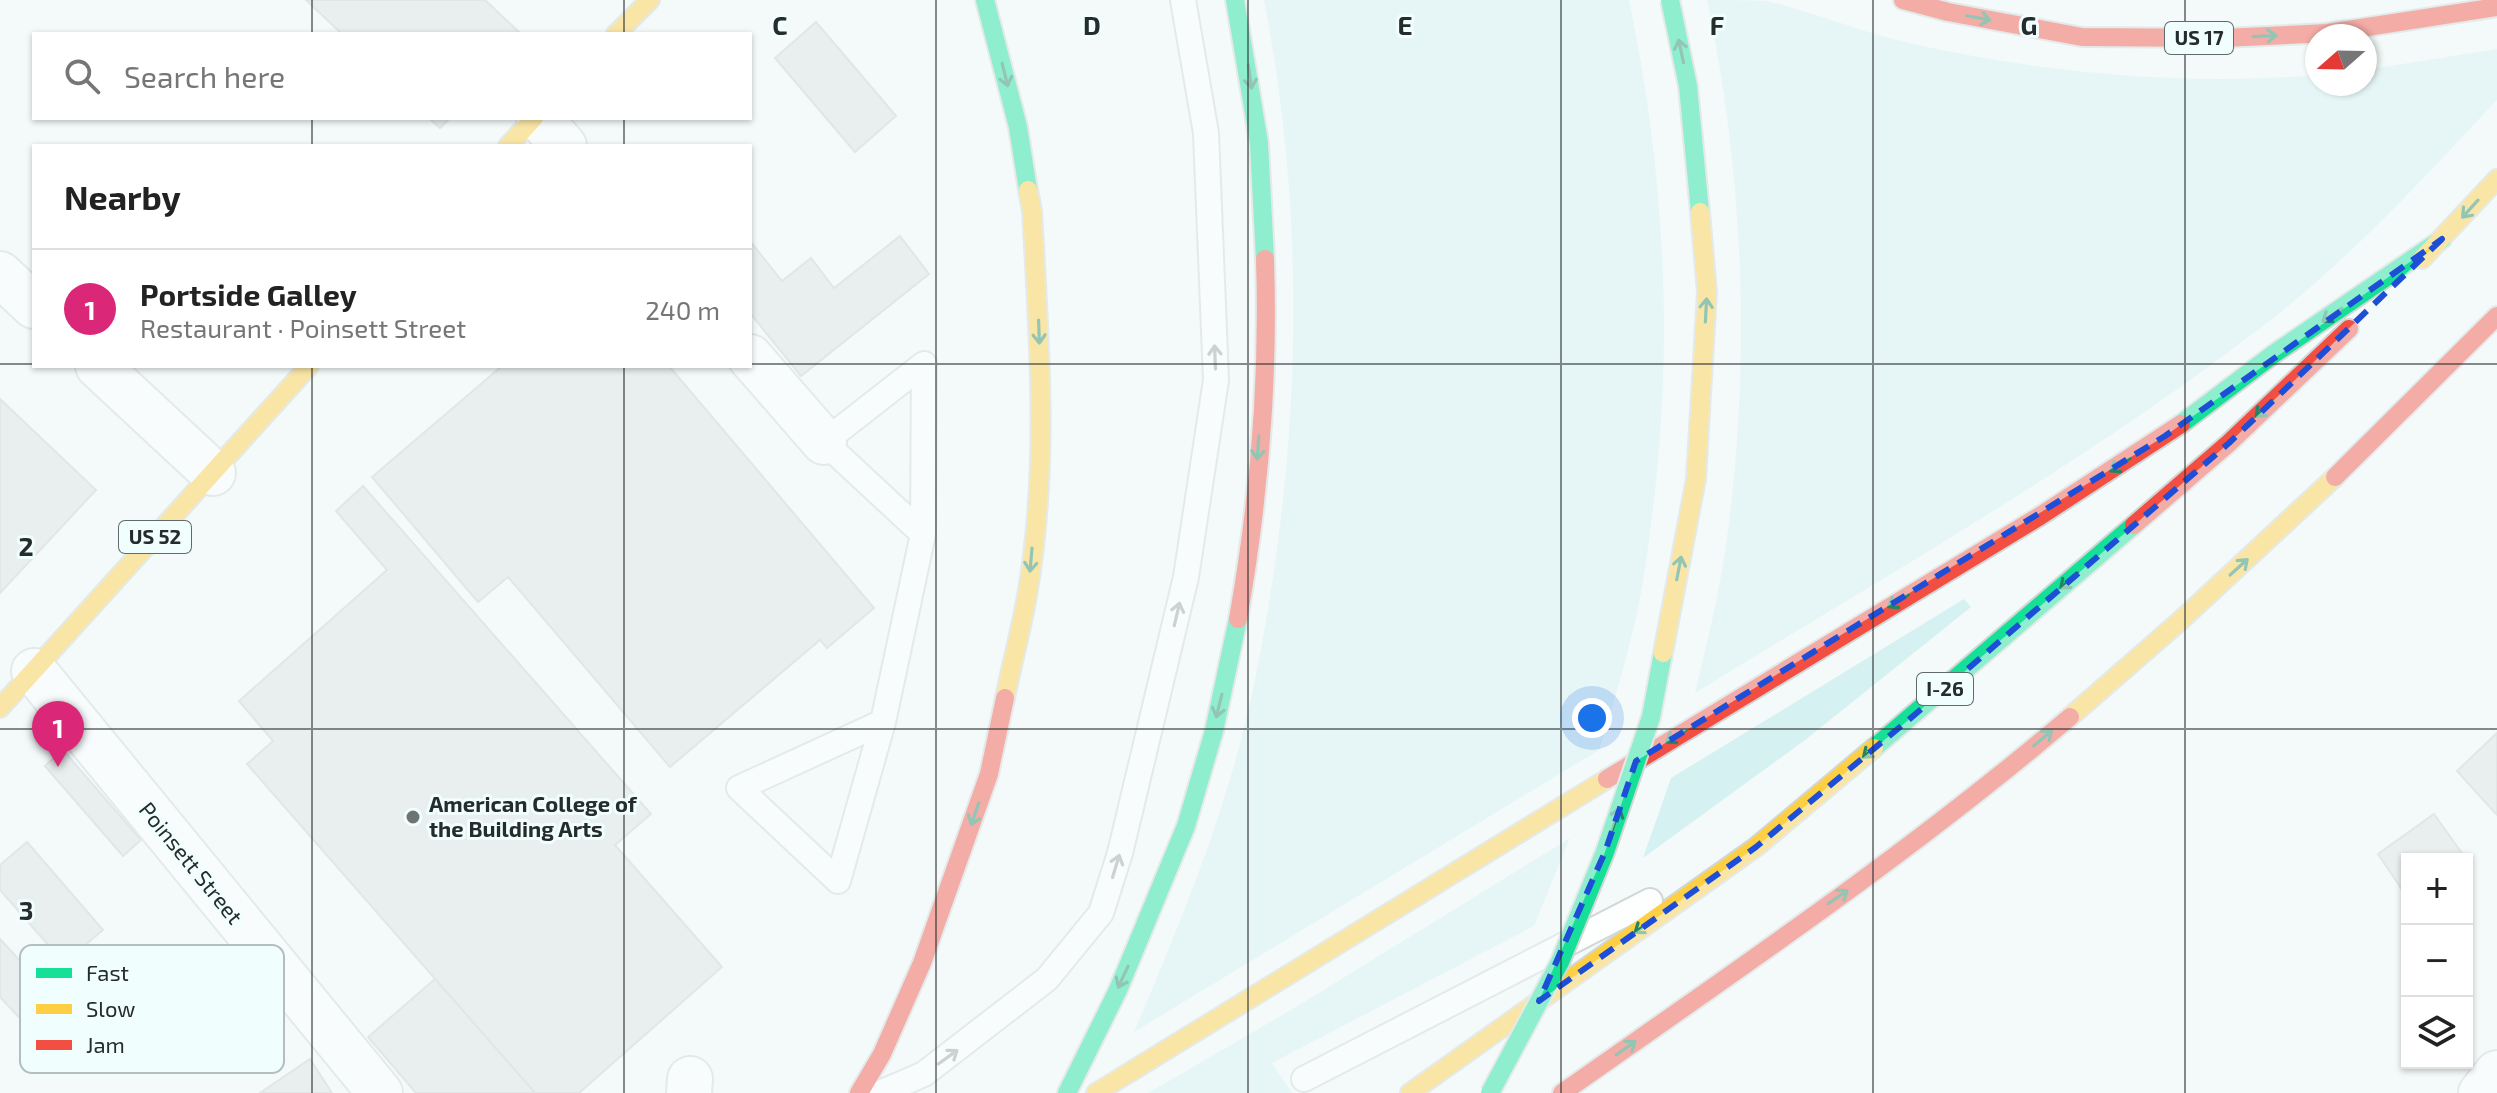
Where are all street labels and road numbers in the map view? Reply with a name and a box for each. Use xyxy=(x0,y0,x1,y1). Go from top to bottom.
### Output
road number: US 17 xyxy=(2165,22,2233,54)
road number: US 52 xyxy=(119,521,191,553)
road number: I-26 xyxy=(1917,673,1973,705)
street label: Poinsett Street xyxy=(135,796,249,929)

